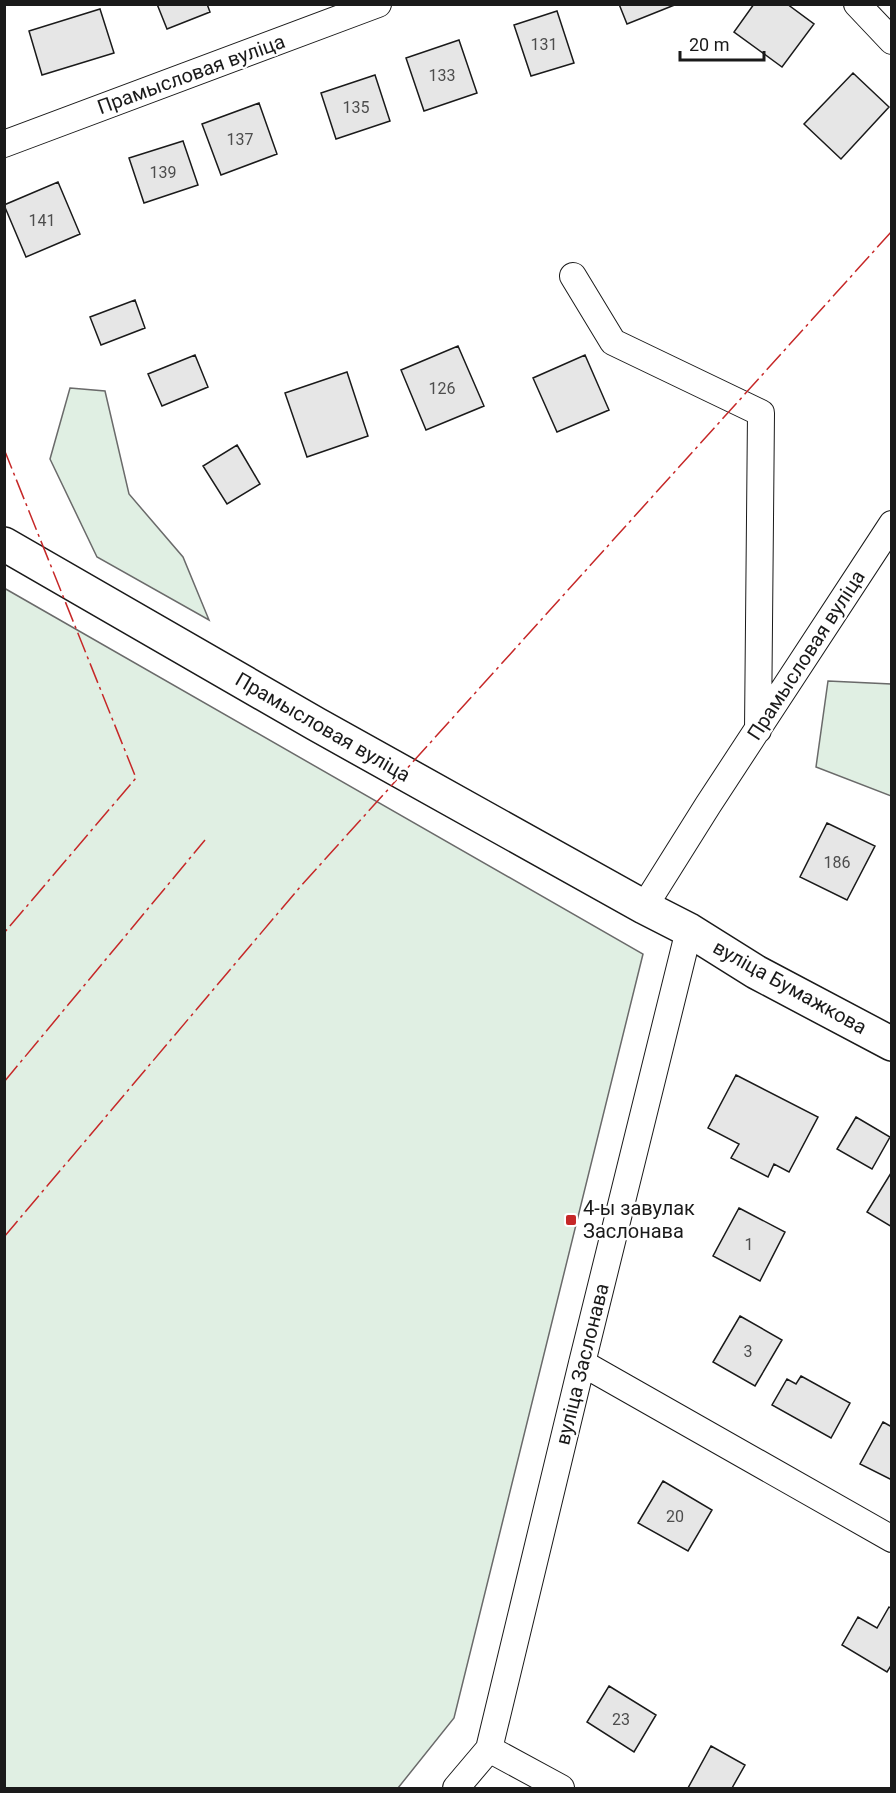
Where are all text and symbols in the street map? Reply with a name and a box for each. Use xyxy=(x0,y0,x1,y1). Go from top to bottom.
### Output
scale bar xyxy=(680,24,764,62)
street label: Прамысловая вуліца xyxy=(94,29,288,119)
text: 20 m xyxy=(689,34,729,55)
house number: 131 xyxy=(531,35,557,54)
house number: 133 xyxy=(429,66,455,85)
house number: 135 xyxy=(343,98,369,117)
house number: 137 xyxy=(227,130,253,149)
house number: 139 xyxy=(150,163,176,182)
house number: 141 xyxy=(29,211,55,230)
house number: 126 xyxy=(429,379,455,398)
street label: Прамысловая вуліца xyxy=(742,565,870,745)
street label: Прамысловая вуліца xyxy=(231,667,415,787)
house number: 186 xyxy=(824,853,850,872)
street label: вуліца Бумажкова xyxy=(709,935,871,1039)
place label: 4-ы завулак Заслонава xyxy=(583,1196,695,1243)
marker: 4-ы завулак Заслонава xyxy=(564,1213,578,1227)
house number: 1 xyxy=(745,1235,754,1254)
street label: вуліца Заслонава xyxy=(550,1281,614,1447)
house number: 3 xyxy=(744,1342,753,1361)
house number: 20 xyxy=(666,1507,684,1526)
house number: 23 xyxy=(612,1710,630,1729)

